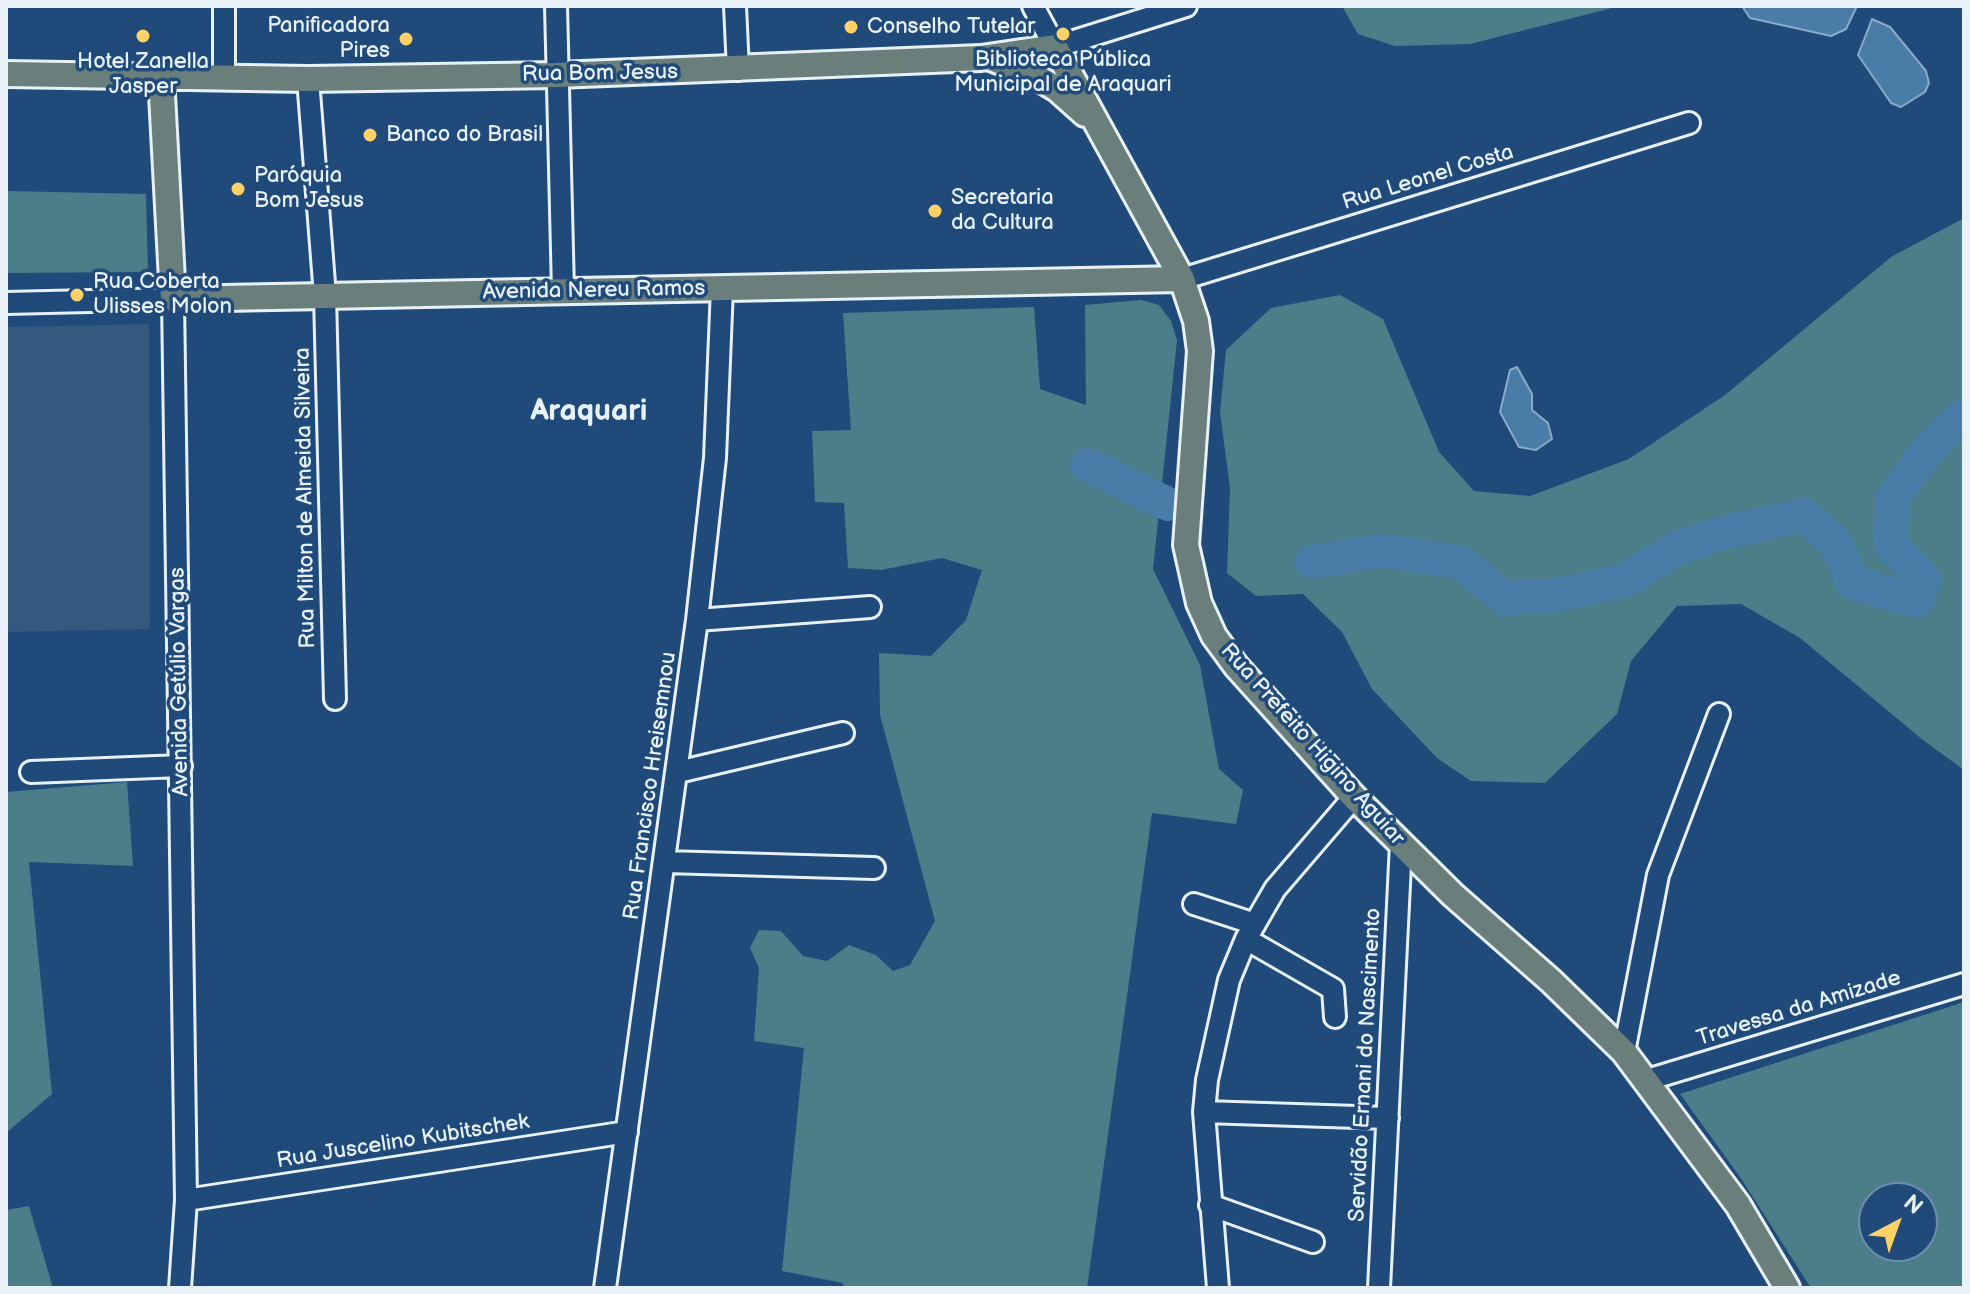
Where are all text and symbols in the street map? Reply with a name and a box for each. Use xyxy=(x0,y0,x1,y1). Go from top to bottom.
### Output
place label: Panificadora Pires xyxy=(267,13,390,64)
place label: Conselho Tutelar xyxy=(867,14,1035,40)
marker: Conselho Tutelar xyxy=(842,18,860,36)
marker: Biblioteca Pública Municipal de Araquari xyxy=(1054,25,1072,43)
marker: Hotel Zanella Jasper xyxy=(134,27,152,45)
marker: Panificadora Pires xyxy=(397,30,415,48)
place label: Biblioteca Pública Municipal de Araquari xyxy=(954,47,1172,98)
place label: Hotel Zanella Jasper xyxy=(77,49,209,100)
street label: Rua Bom Jesus xyxy=(522,59,678,89)
place label: Banco do Brasil xyxy=(386,122,543,148)
marker: Banco do Brasil xyxy=(361,126,379,144)
street label: Rua Leonel Costa xyxy=(1339,139,1517,217)
place label: Paróquia Bom Jesus xyxy=(254,163,364,214)
marker: Paróquia Bom Jesus xyxy=(229,180,247,198)
place label: Secretaria da Cultura xyxy=(951,185,1054,236)
marker: Secretaria da Cultura xyxy=(926,202,944,220)
place label: Rua Coberta Ulisses Molon xyxy=(93,269,232,320)
street label: Avenida Nereu Ramos xyxy=(482,276,706,306)
marker: Rua Coberta Ulisses Molon xyxy=(68,286,86,304)
street label: Rua Milton de Almeida Silveira xyxy=(290,347,322,649)
district label: Araquari xyxy=(531,394,647,430)
street label: Avenida Getúlio Vargas xyxy=(165,567,195,797)
street label: Rua Prefeito Higino Aguiar xyxy=(1214,639,1410,851)
street label: Rua Francisco Hreisemnou xyxy=(619,650,683,922)
street label: Servidão Ernani do Nascimento xyxy=(1345,907,1387,1223)
street label: Travessa da Amizade xyxy=(1694,965,1904,1053)
street label: Rua Juscelino Kubitschek xyxy=(275,1109,531,1175)
north arrow xyxy=(1858,1182,1938,1262)
text: N xyxy=(1898,1189,1928,1221)

